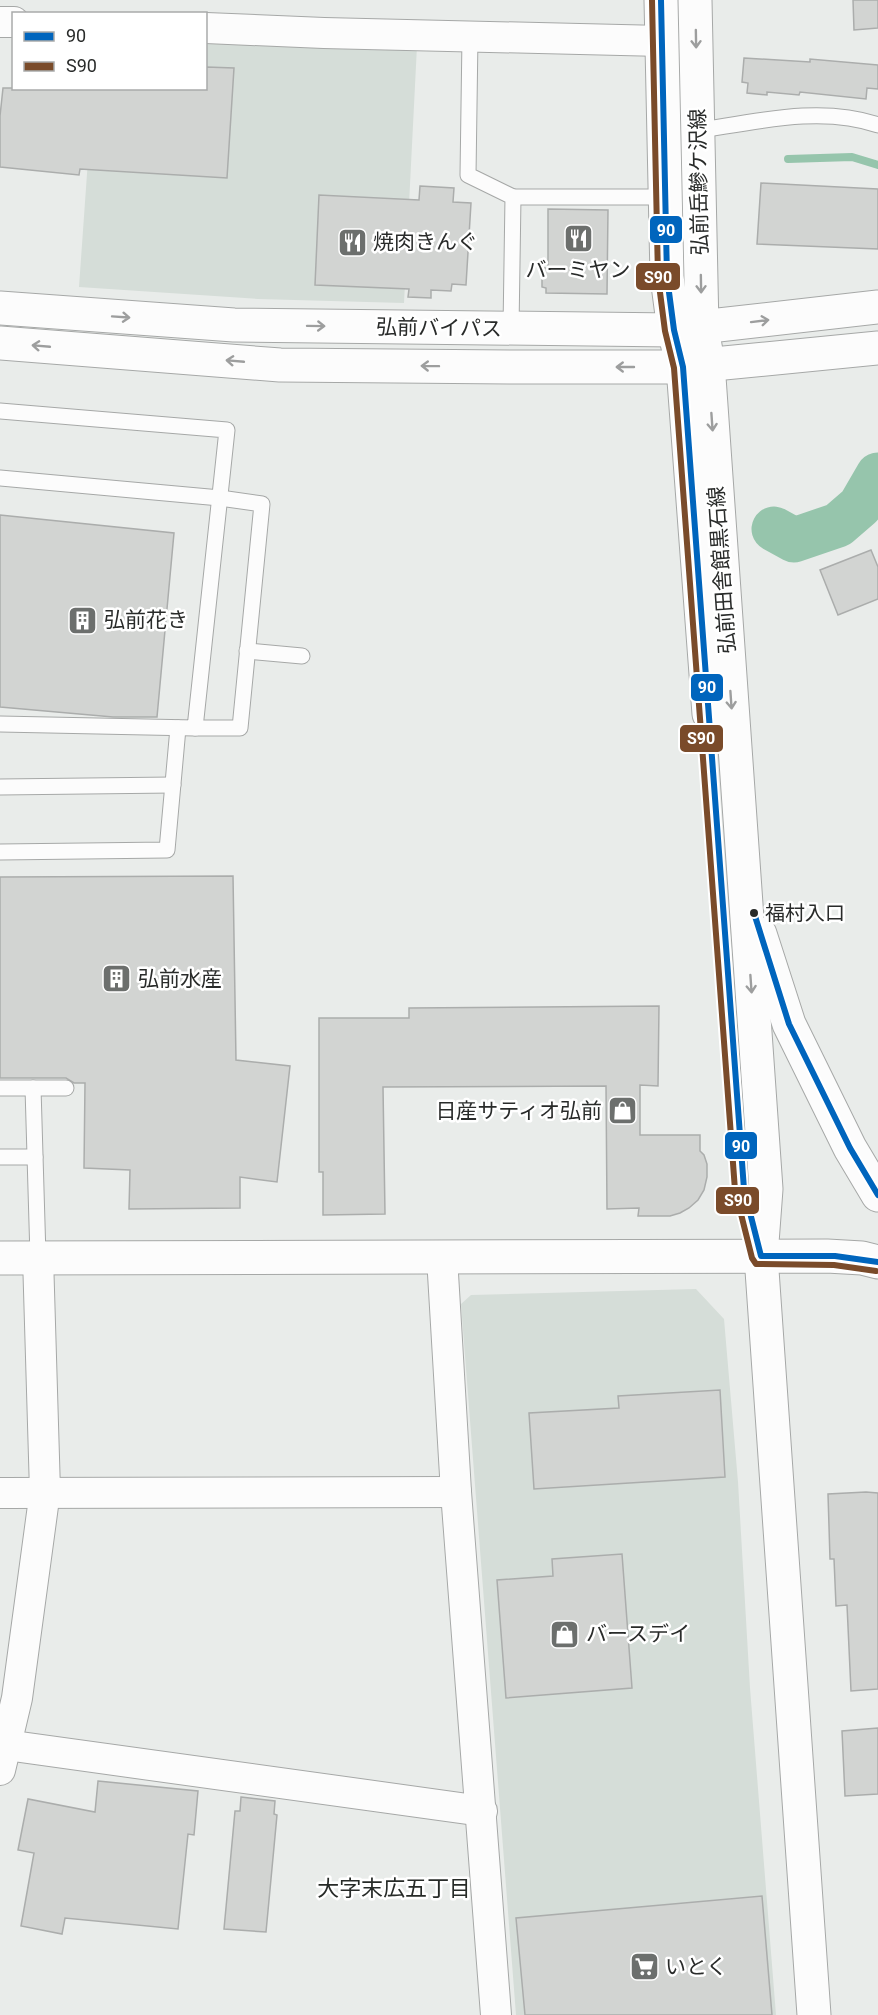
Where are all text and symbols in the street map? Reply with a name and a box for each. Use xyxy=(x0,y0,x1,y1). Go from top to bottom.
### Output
legend xyxy=(12,12,207,90)
text: 90 xyxy=(66,25,86,46)
one-way arrow xyxy=(690,29,702,49)
text: S90 xyxy=(66,55,97,76)
street label: 弘前岳鰺ケ沢線 xyxy=(686,108,712,256)
line badge: 90 xyxy=(649,215,683,244)
text: 90 xyxy=(657,221,675,240)
restaurant icon: バーミヤン xyxy=(562,223,594,255)
restaurant icon: 焼肉きんぐ xyxy=(336,226,368,258)
place label: 焼肉きんぐ xyxy=(373,230,478,254)
place label: バーミヤン xyxy=(526,258,631,282)
line badge: S90 xyxy=(635,262,681,291)
text: S90 xyxy=(644,268,672,287)
one-way arrow xyxy=(696,273,707,293)
one-way arrow xyxy=(111,312,131,323)
street label: 弘前バイパス xyxy=(376,315,502,341)
one-way arrow xyxy=(750,315,770,326)
one-way arrow xyxy=(305,321,325,332)
one-way arrow xyxy=(31,340,51,351)
one-way arrow xyxy=(225,355,245,366)
one-way arrow xyxy=(420,360,440,372)
one-way arrow xyxy=(615,361,635,373)
one-way arrow xyxy=(706,411,717,431)
street label: 弘前田舎館黒石線 xyxy=(704,485,740,655)
building icon: 弘前花き xyxy=(67,604,99,636)
place label: 弘前花き xyxy=(104,608,188,632)
line badge: 90 xyxy=(690,673,724,702)
text: 90 xyxy=(698,678,716,697)
one-way arrow xyxy=(726,690,737,710)
line badge: S90 xyxy=(679,724,724,753)
text: S90 xyxy=(687,729,715,748)
place label: 福村入口 xyxy=(765,901,845,925)
marker: 福村入口 xyxy=(748,907,760,919)
building icon: 弘前水産 xyxy=(101,963,133,995)
place label: 弘前水産 xyxy=(138,967,222,991)
one-way arrow xyxy=(746,973,757,993)
shop icon: 日産サティオ弘前 xyxy=(607,1095,639,1127)
place label: 日産サティオ弘前 xyxy=(435,1099,602,1123)
line badge: 90 xyxy=(724,1131,758,1160)
text: 90 xyxy=(732,1137,750,1156)
line badge: S90 xyxy=(715,1186,760,1215)
text: S90 xyxy=(724,1191,752,1210)
shop icon: バースデイ xyxy=(549,1618,581,1650)
place label: バースデイ xyxy=(586,1622,690,1646)
district label: 大字末広五丁目 xyxy=(317,1876,471,1901)
supermarket icon: いとく xyxy=(628,1951,660,1983)
place label: いとく xyxy=(665,1955,727,1979)

